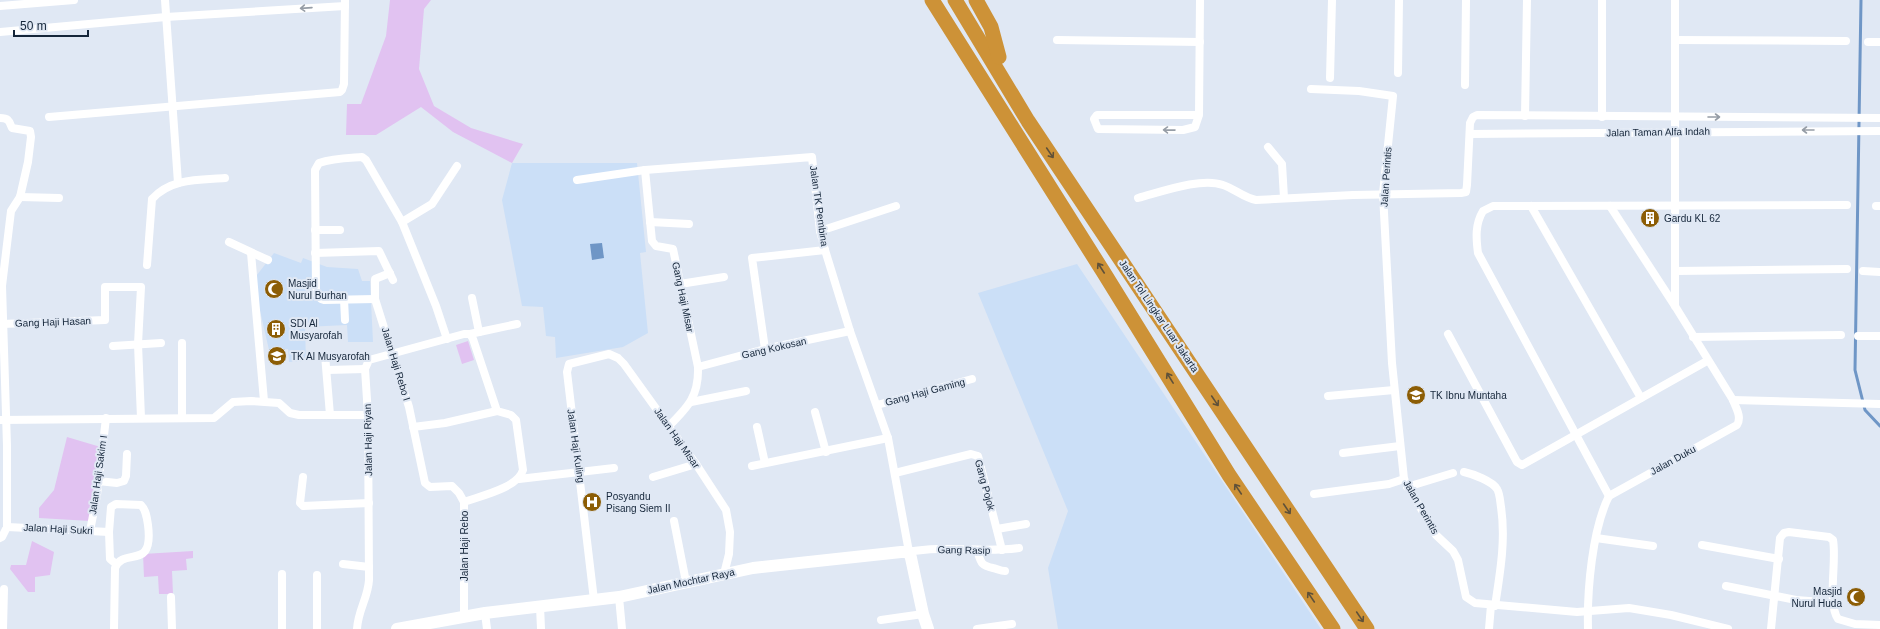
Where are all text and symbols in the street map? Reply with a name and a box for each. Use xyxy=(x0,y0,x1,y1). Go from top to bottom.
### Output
one-way arrow xyxy=(300,5,313,12)
scale bar xyxy=(14,12,88,38)
text: 50 m xyxy=(20,19,47,33)
one-way arrow xyxy=(1707,113,1720,121)
one-way arrow xyxy=(1163,126,1176,134)
street label: Jalan Taman Alfa Indah xyxy=(1606,126,1710,138)
one-way arrow xyxy=(1802,127,1815,134)
one-way arrow xyxy=(1046,147,1054,158)
street label: Jalan Perintis xyxy=(1378,147,1394,207)
street label: Jalan TK Pembina xyxy=(808,165,830,248)
building icon: Gardu KL 62 xyxy=(1639,207,1661,229)
place label: Gardu KL 62 xyxy=(1664,213,1721,224)
street label: Jalan Tol Lingkar Luar Jakarta xyxy=(1117,258,1201,375)
street label: Gang Haji Misar xyxy=(670,261,696,334)
one-way arrow xyxy=(1097,263,1105,274)
mosque icon: Masjid Nurul Burhan xyxy=(263,278,285,300)
place label: Masjid Nurul Burhan xyxy=(288,278,347,301)
street label: Gang Haji Hasan xyxy=(15,315,91,329)
building icon: SDI Al Musyarofah xyxy=(265,318,287,340)
place label: SDI Al Musyarofah xyxy=(290,318,342,341)
street label: Jalan Haji Rebo I xyxy=(380,326,412,402)
street label: Gang Kokosan xyxy=(741,335,807,361)
school or university icon: TK Al Musyarofah xyxy=(266,345,288,367)
place label: TK Al Musyarofah xyxy=(291,351,370,362)
one-way arrow xyxy=(1165,372,1173,384)
street label: Gang Haji Gaming xyxy=(884,376,966,408)
school or university icon: TK Ibnu Muntaha xyxy=(1405,384,1427,406)
place label: TK Ibnu Muntaha xyxy=(1430,390,1507,401)
one-way arrow xyxy=(1211,395,1219,406)
street label: Jalan Haji Riyan xyxy=(362,404,374,476)
street label: Jalan Haji Misar xyxy=(652,406,702,471)
street label: Jalan Haji Kuling xyxy=(565,408,587,484)
street label: Jalan Haji Sakim I xyxy=(87,435,109,515)
street label: Jalan Duku xyxy=(1648,443,1698,477)
street label: Gang Pojok xyxy=(973,458,997,513)
street label: Jalan Perintis xyxy=(1401,478,1441,536)
one-way arrow xyxy=(1234,483,1243,494)
hospital icon: Posyandu Pisang Siem II xyxy=(581,491,603,513)
place label: Posyandu Pisang Siem II xyxy=(606,491,670,514)
one-way arrow xyxy=(1283,503,1291,514)
street label: Jalan Haji Rebo xyxy=(459,510,470,581)
street label: Jalan Haji Sukri xyxy=(23,522,93,536)
street label: Gang Rasip xyxy=(938,544,991,556)
street label: Jalan Mochtar Raya xyxy=(646,566,736,596)
place label: Masjid Nurul Huda xyxy=(1791,586,1842,609)
mosque icon: Masjid Nurul Huda xyxy=(1845,586,1867,608)
one-way arrow xyxy=(1307,591,1315,602)
one-way arrow xyxy=(1355,612,1364,623)

